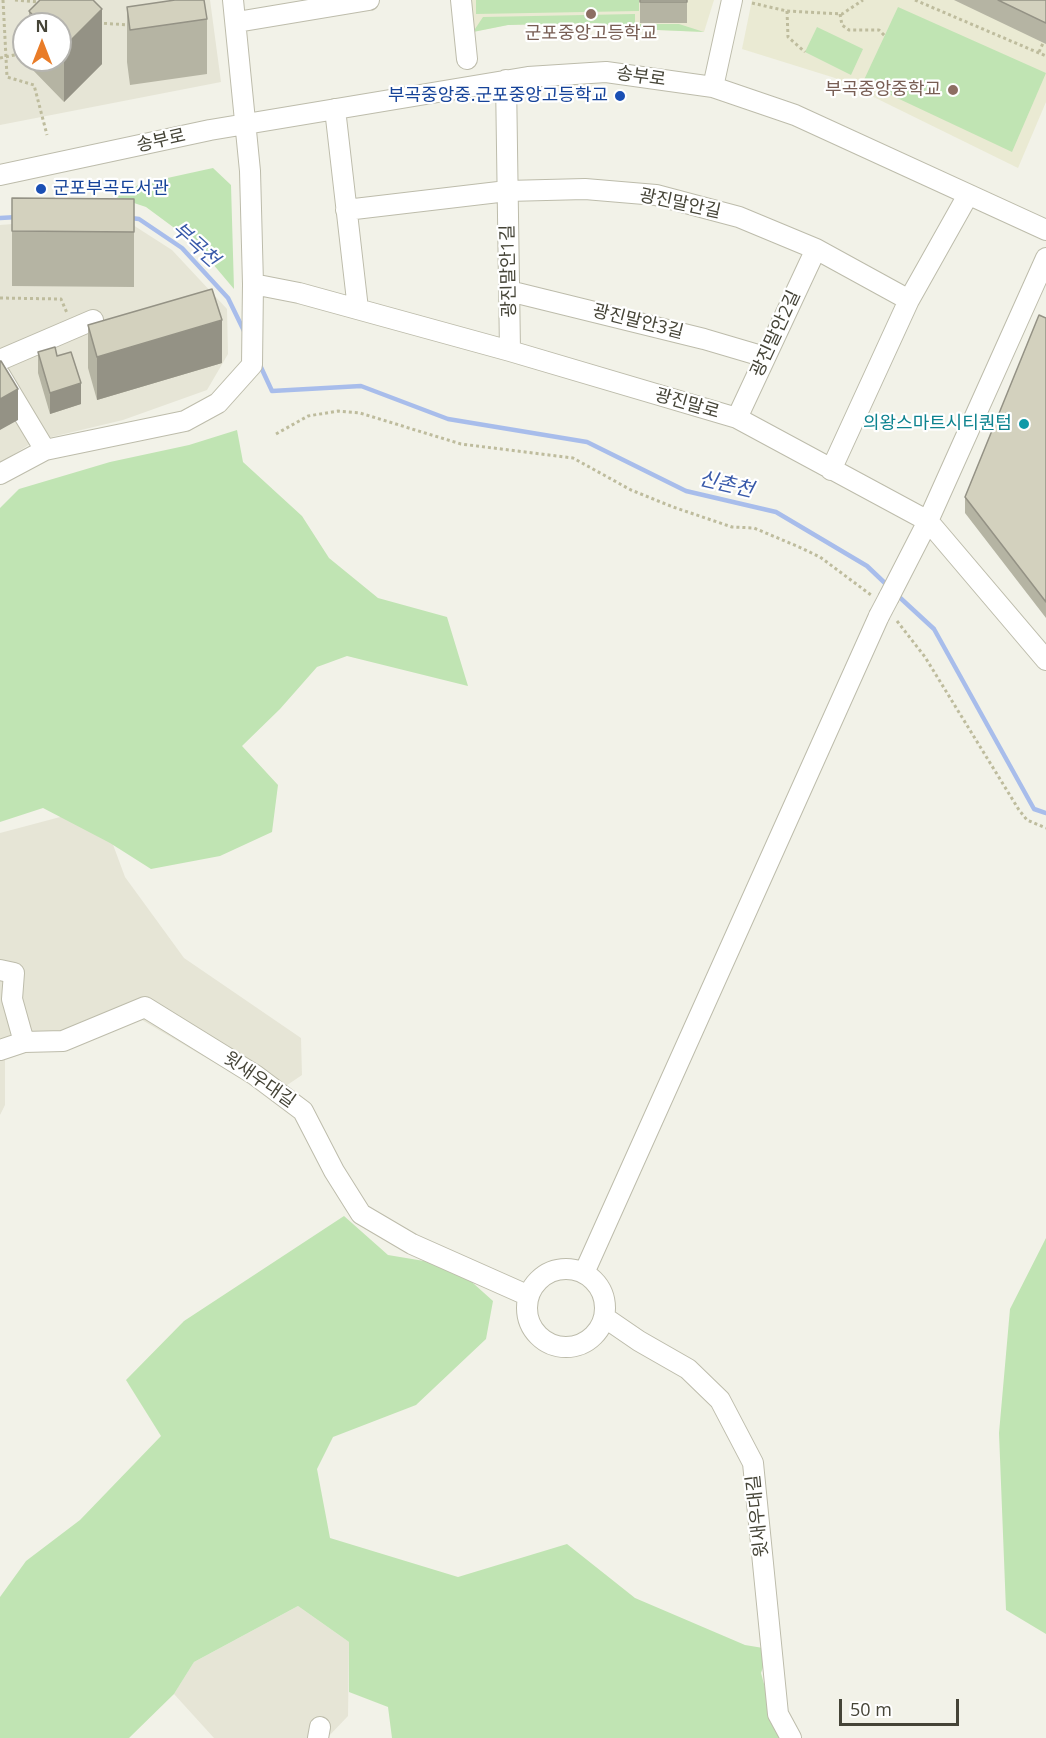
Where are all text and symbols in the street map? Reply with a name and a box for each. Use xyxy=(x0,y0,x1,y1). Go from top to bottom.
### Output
marker: 군포중앙고등학교 xyxy=(584,7,598,21)
north arrow xyxy=(12,12,72,72)
text: N xyxy=(35,15,49,37)
place label: 군포중앙고등학교 xyxy=(525,23,657,45)
street label: 송부로 xyxy=(615,63,667,91)
place label: 부곡중앙중학교 xyxy=(825,79,941,101)
marker: 부곡중앙중학교 xyxy=(946,83,960,97)
place label: 부곡중앙중.군포중앙고등학교 xyxy=(388,85,608,107)
marker: 부곡중앙중.군포중앙고등학교 xyxy=(613,89,627,103)
street label: 송부로 xyxy=(134,125,188,157)
place label: 군포부곡도서관 xyxy=(53,178,169,200)
marker: 군포부곡도서관 xyxy=(34,182,48,196)
street label: 광진말안길 xyxy=(637,185,723,223)
water label: 부곡천 xyxy=(166,218,224,272)
street label: 광진말안1길 xyxy=(497,224,521,318)
street label: 광진말안2길 xyxy=(747,287,805,381)
street label: 광진말안3길 xyxy=(590,300,686,344)
street label: 광진말로 xyxy=(652,384,722,424)
place label: 의왕스마트시티퀀텀 xyxy=(863,413,1012,435)
marker: 의왕스마트시티퀀텀 xyxy=(1017,417,1031,431)
water label: 신촌천 xyxy=(696,467,756,503)
street label: 윗새우대길 xyxy=(219,1047,299,1113)
street label: 윗새우대길 xyxy=(743,1474,773,1558)
scale bar xyxy=(842,1687,962,1725)
text: 50 m xyxy=(850,1697,892,1721)

